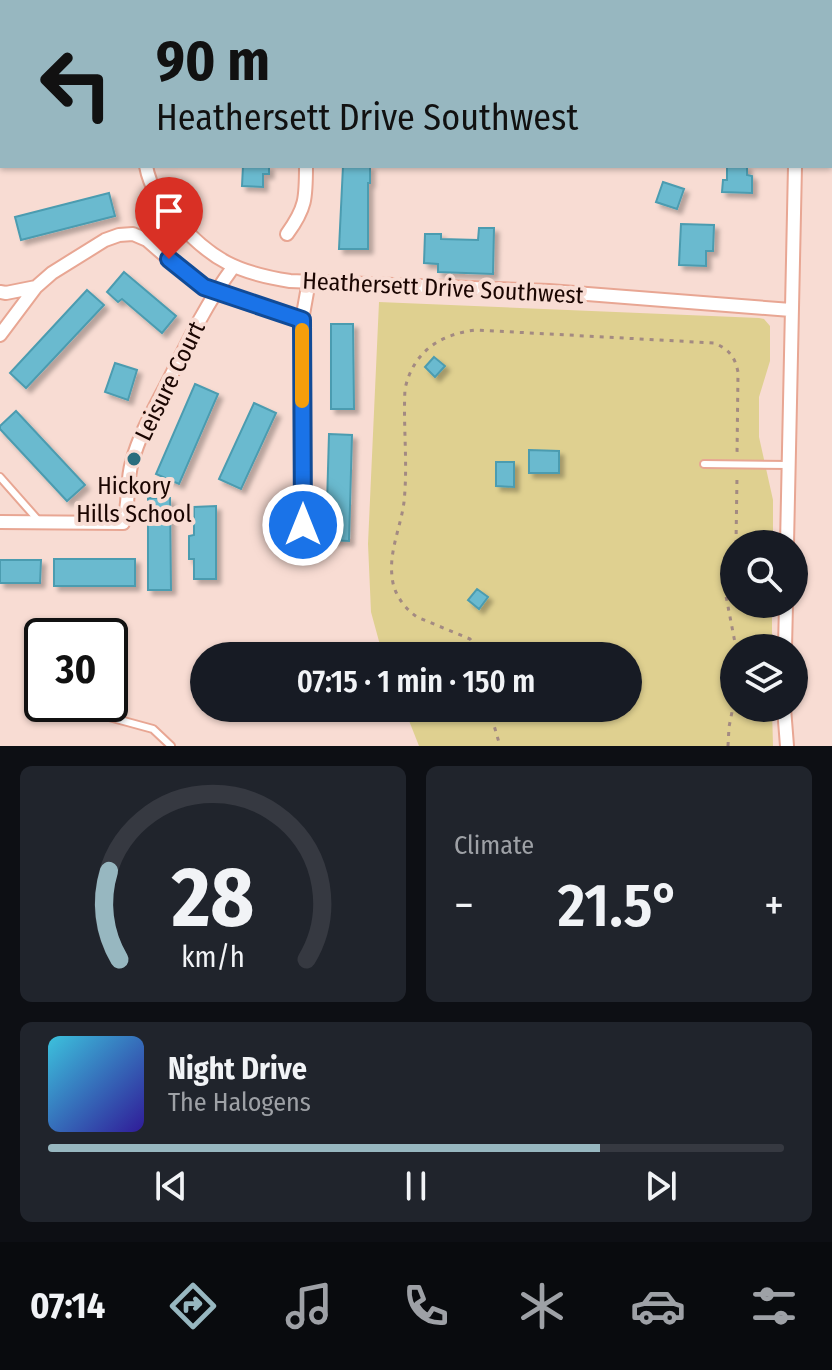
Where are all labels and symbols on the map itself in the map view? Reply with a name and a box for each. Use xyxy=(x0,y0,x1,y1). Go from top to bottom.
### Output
pin xyxy=(135,177,203,259)
street label: Heathersett Drive Southwest xyxy=(302,267,584,309)
street label: Leisure Court xyxy=(129,317,211,445)
marker: Hickory Hills School xyxy=(125,450,143,468)
place label: Hickory Hills School xyxy=(76,472,192,528)
position arrow xyxy=(261,483,345,567)
speed limit sign: 30 xyxy=(24,618,128,722)

